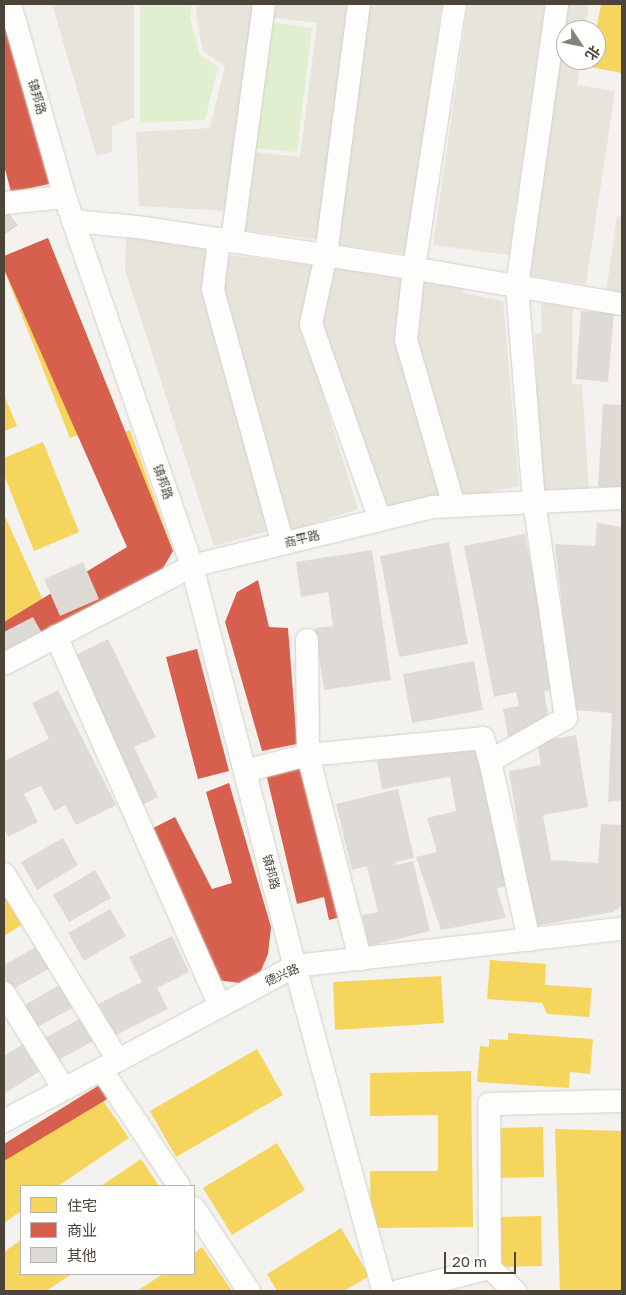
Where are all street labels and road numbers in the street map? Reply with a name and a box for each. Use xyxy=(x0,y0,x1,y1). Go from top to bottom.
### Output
street label: 镇邦路 xyxy=(25,78,49,116)
street label: 镇邦路 xyxy=(150,463,176,501)
street label: 商平路 xyxy=(283,528,321,550)
street label: 镇邦路 xyxy=(259,853,283,891)
street label: 德兴路 xyxy=(263,961,301,989)

